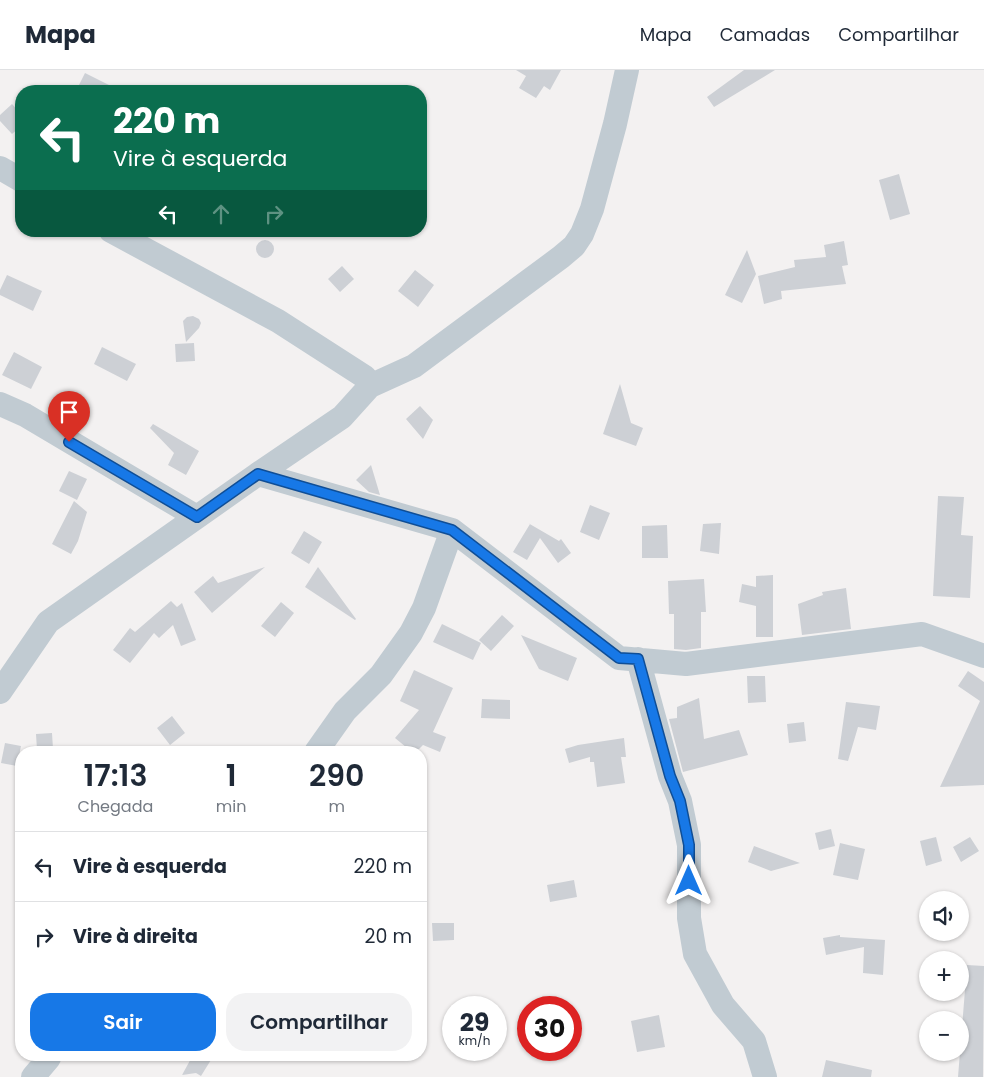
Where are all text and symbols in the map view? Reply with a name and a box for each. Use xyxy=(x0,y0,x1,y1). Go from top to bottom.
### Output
text: Mapa xyxy=(25,18,96,51)
text: Mapa xyxy=(640,22,692,47)
text: Camadas xyxy=(720,22,810,47)
text: Compartilhar xyxy=(838,22,959,47)
text: 220 m xyxy=(113,96,220,145)
icon: left xyxy=(30,105,95,170)
text: Vire à esquerda xyxy=(113,143,287,174)
icon: left xyxy=(154,200,182,228)
icon: ahead xyxy=(207,200,235,228)
icon: right xyxy=(260,200,288,228)
pin xyxy=(48,391,90,442)
icon: arrive xyxy=(55,398,83,426)
text: 17:13 xyxy=(83,754,147,797)
text: 1 xyxy=(226,754,237,797)
text: 290 xyxy=(309,754,364,797)
text: Chegada xyxy=(78,795,153,818)
text: min xyxy=(216,795,247,818)
text: m xyxy=(328,795,345,818)
icon: left xyxy=(30,853,58,881)
text: Vire à esquerda xyxy=(73,853,227,880)
text: 220 m xyxy=(354,853,412,880)
position arrow xyxy=(662,854,714,906)
map controls xyxy=(919,891,969,1061)
button: sound xyxy=(919,891,969,941)
icon: right xyxy=(30,923,58,951)
text: Vire à direita xyxy=(73,923,198,950)
text: 20 m xyxy=(364,923,412,950)
button: + xyxy=(919,951,969,1001)
button: Sair xyxy=(30,993,216,1051)
button: Compartilhar xyxy=(226,993,412,1051)
speed limit sign: 30 xyxy=(517,996,582,1061)
text: 29 xyxy=(460,1005,489,1040)
button: − xyxy=(919,1011,969,1061)
text: km/h xyxy=(459,1032,490,1049)

